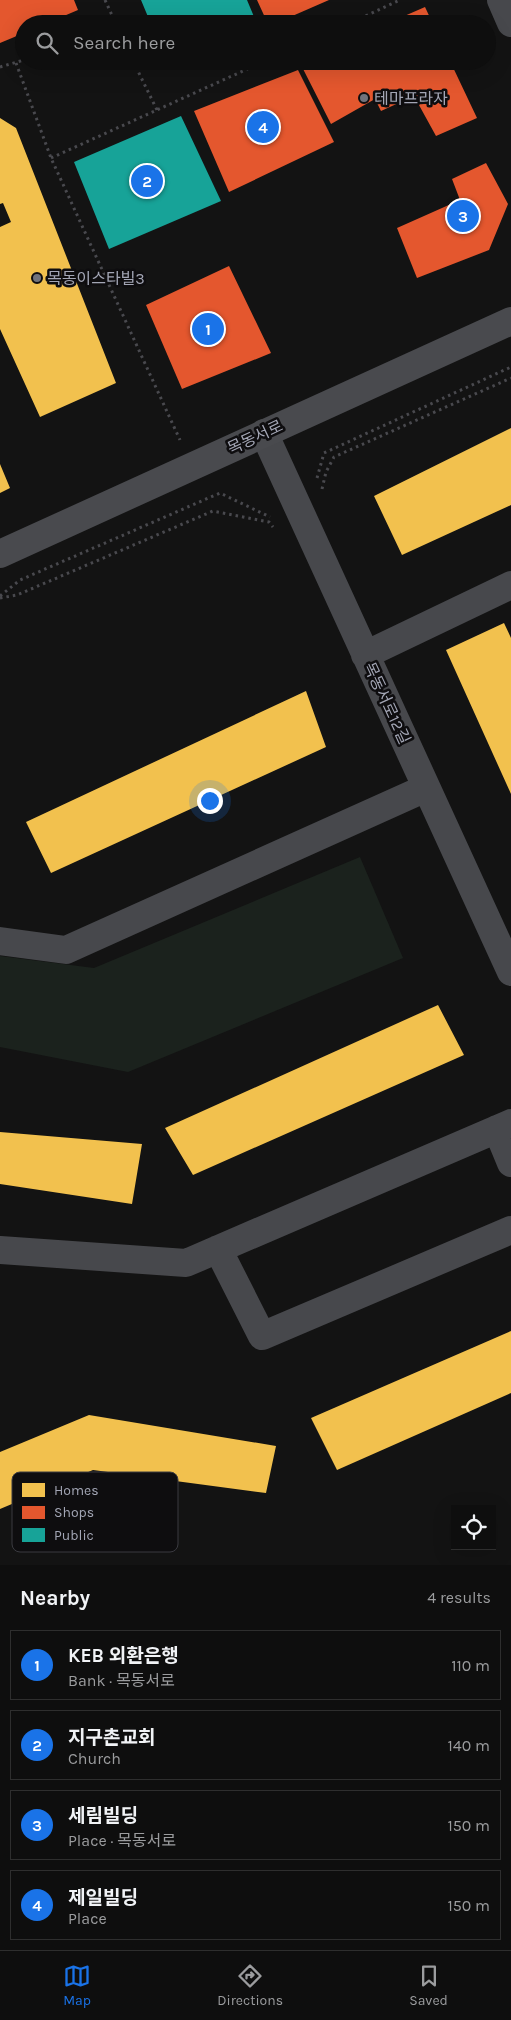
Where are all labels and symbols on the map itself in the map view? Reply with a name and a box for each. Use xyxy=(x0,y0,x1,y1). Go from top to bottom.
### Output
place label: 테마프라자 xyxy=(374,89,448,108)
marker: 테마프라자 xyxy=(358,92,370,104)
pin: 4 xyxy=(247,108,279,146)
pin: 2 xyxy=(131,162,163,200)
pin: 3 xyxy=(447,197,479,235)
place label: 목동이스타빌3 xyxy=(47,269,145,288)
marker: 목동이스타빌3 xyxy=(31,272,43,284)
pin: 1 xyxy=(192,310,224,348)
street label: 목동서로 xyxy=(224,416,286,458)
street label: 목동서로12길 xyxy=(360,659,414,747)
your location xyxy=(197,788,223,814)
legend xyxy=(12,1472,178,1552)
text: Homes xyxy=(54,1482,99,1499)
text: Shops xyxy=(54,1504,94,1521)
text: Public xyxy=(54,1527,94,1544)

